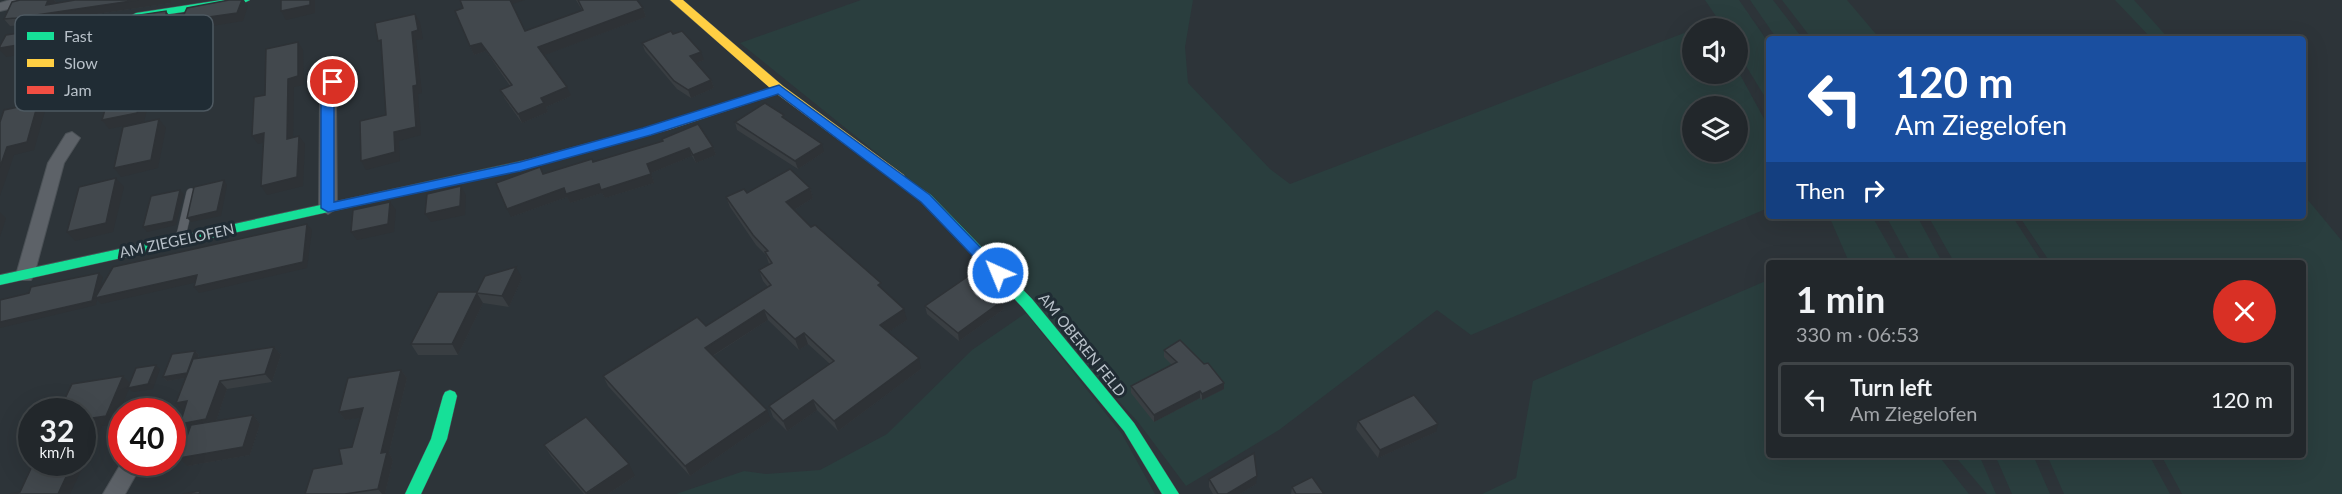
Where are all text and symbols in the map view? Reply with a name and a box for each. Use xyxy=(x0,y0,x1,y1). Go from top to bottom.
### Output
legend xyxy=(15,15,213,111)
map controls xyxy=(1682,18,1748,162)
button: sound xyxy=(1682,18,1748,84)
text: Fast xyxy=(64,26,93,45)
text: Slow xyxy=(64,53,98,72)
pin xyxy=(307,56,358,107)
text: 120 m xyxy=(1895,57,2013,107)
icon: left xyxy=(1796,60,1874,138)
icon: arrive xyxy=(316,65,349,98)
text: Jam xyxy=(64,80,92,99)
button: layers xyxy=(1682,96,1748,162)
text: Am Ziegelofen xyxy=(1895,108,2067,141)
icon: right xyxy=(1857,174,1890,207)
text: Then xyxy=(1796,177,1845,204)
street label: AM ZIEGELOFEN xyxy=(118,219,236,261)
position arrow xyxy=(966,241,1030,305)
text: 1 min xyxy=(1796,277,1885,321)
button: close xyxy=(2213,280,2276,343)
street label: AM OBEREN FELD xyxy=(1036,289,1130,400)
text: 330 m · 06:53 xyxy=(1796,322,1919,346)
text: Turn left xyxy=(1850,374,1932,401)
icon: left xyxy=(1799,383,1832,416)
text: 120 m xyxy=(2211,386,2273,413)
speed limit sign: 40 xyxy=(108,398,186,476)
text: Am Ziegelofen xyxy=(1850,401,1977,425)
text: 32 xyxy=(40,412,74,448)
text: km/h xyxy=(39,443,75,461)

